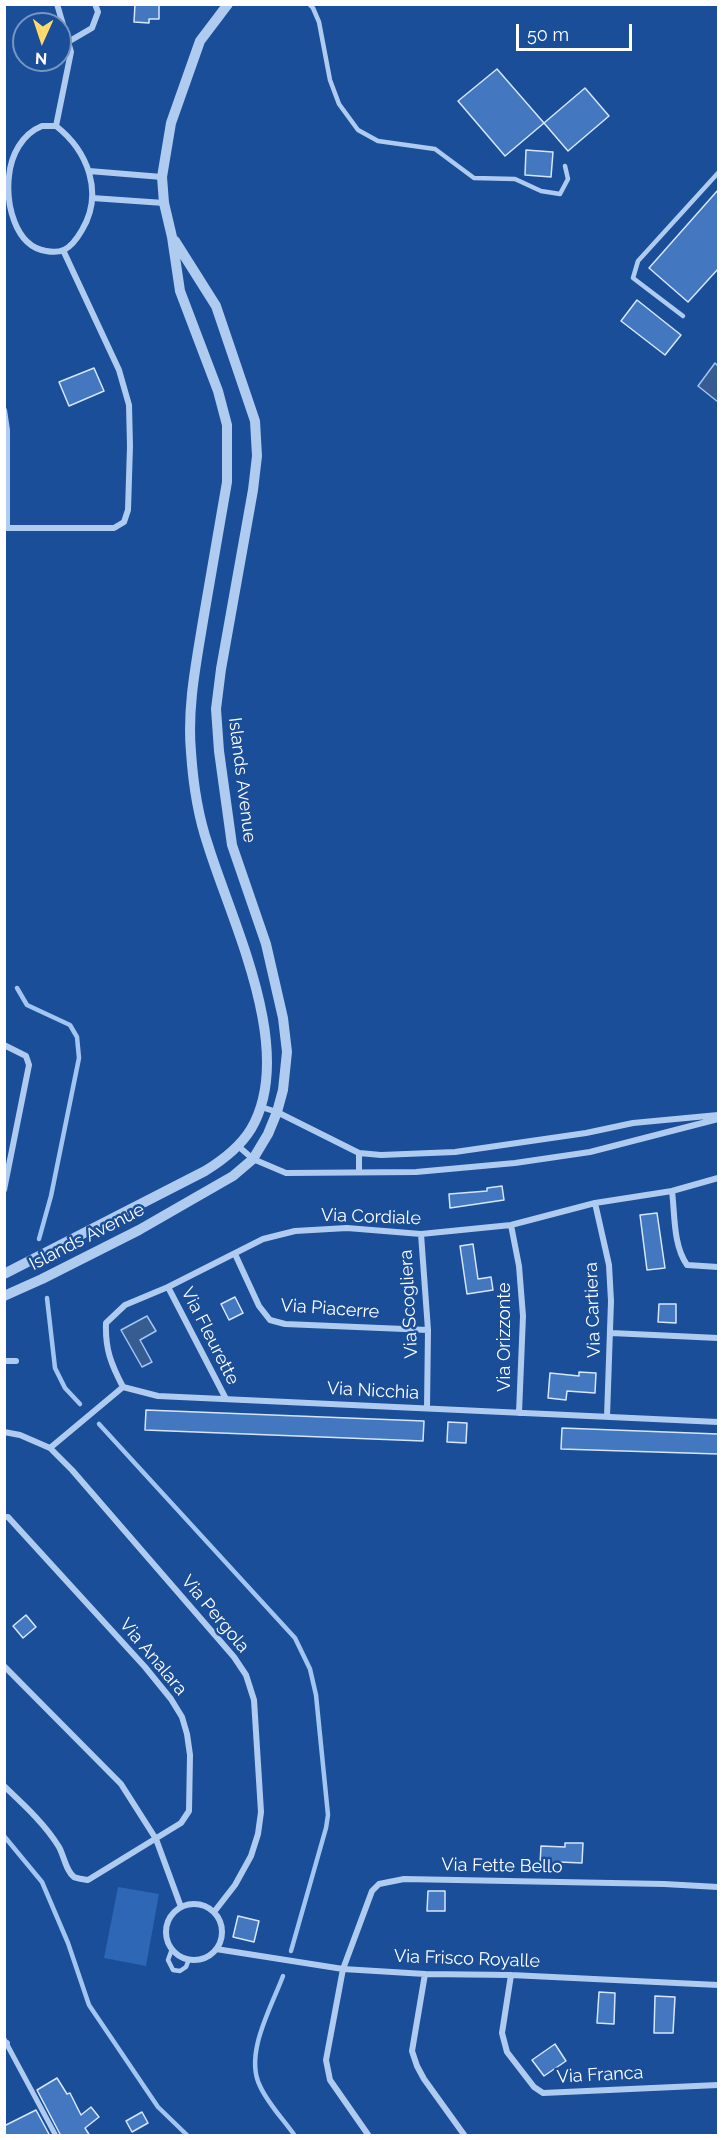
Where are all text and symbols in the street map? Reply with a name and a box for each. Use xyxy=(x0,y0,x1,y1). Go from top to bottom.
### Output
north arrow xyxy=(12,12,72,72)
scale bar xyxy=(519,12,634,50)
text: 50 m xyxy=(527,24,569,45)
text: N xyxy=(35,49,48,68)
street label: Islands Avenue xyxy=(224,716,260,844)
street label: Islands Avenue xyxy=(26,1199,148,1275)
street label: Via Cordiale xyxy=(321,1204,421,1230)
street label: Via Scogliera xyxy=(395,1249,423,1359)
street label: Via Cartiera xyxy=(581,1262,605,1358)
street label: Via Orizzonte xyxy=(494,1282,516,1392)
street label: Via Fleurette xyxy=(176,1284,244,1388)
street label: Via Piacerre xyxy=(280,1295,380,1323)
street label: Via Nicchia xyxy=(326,1378,420,1404)
street label: Via Pergola xyxy=(176,1571,254,1657)
street label: Via Analara xyxy=(115,1614,191,1700)
street label: Via Fette Bello xyxy=(441,1854,563,1878)
street label: Via Frisco Royalle xyxy=(394,1946,540,1972)
street label: Via Franca xyxy=(556,2062,644,2088)

